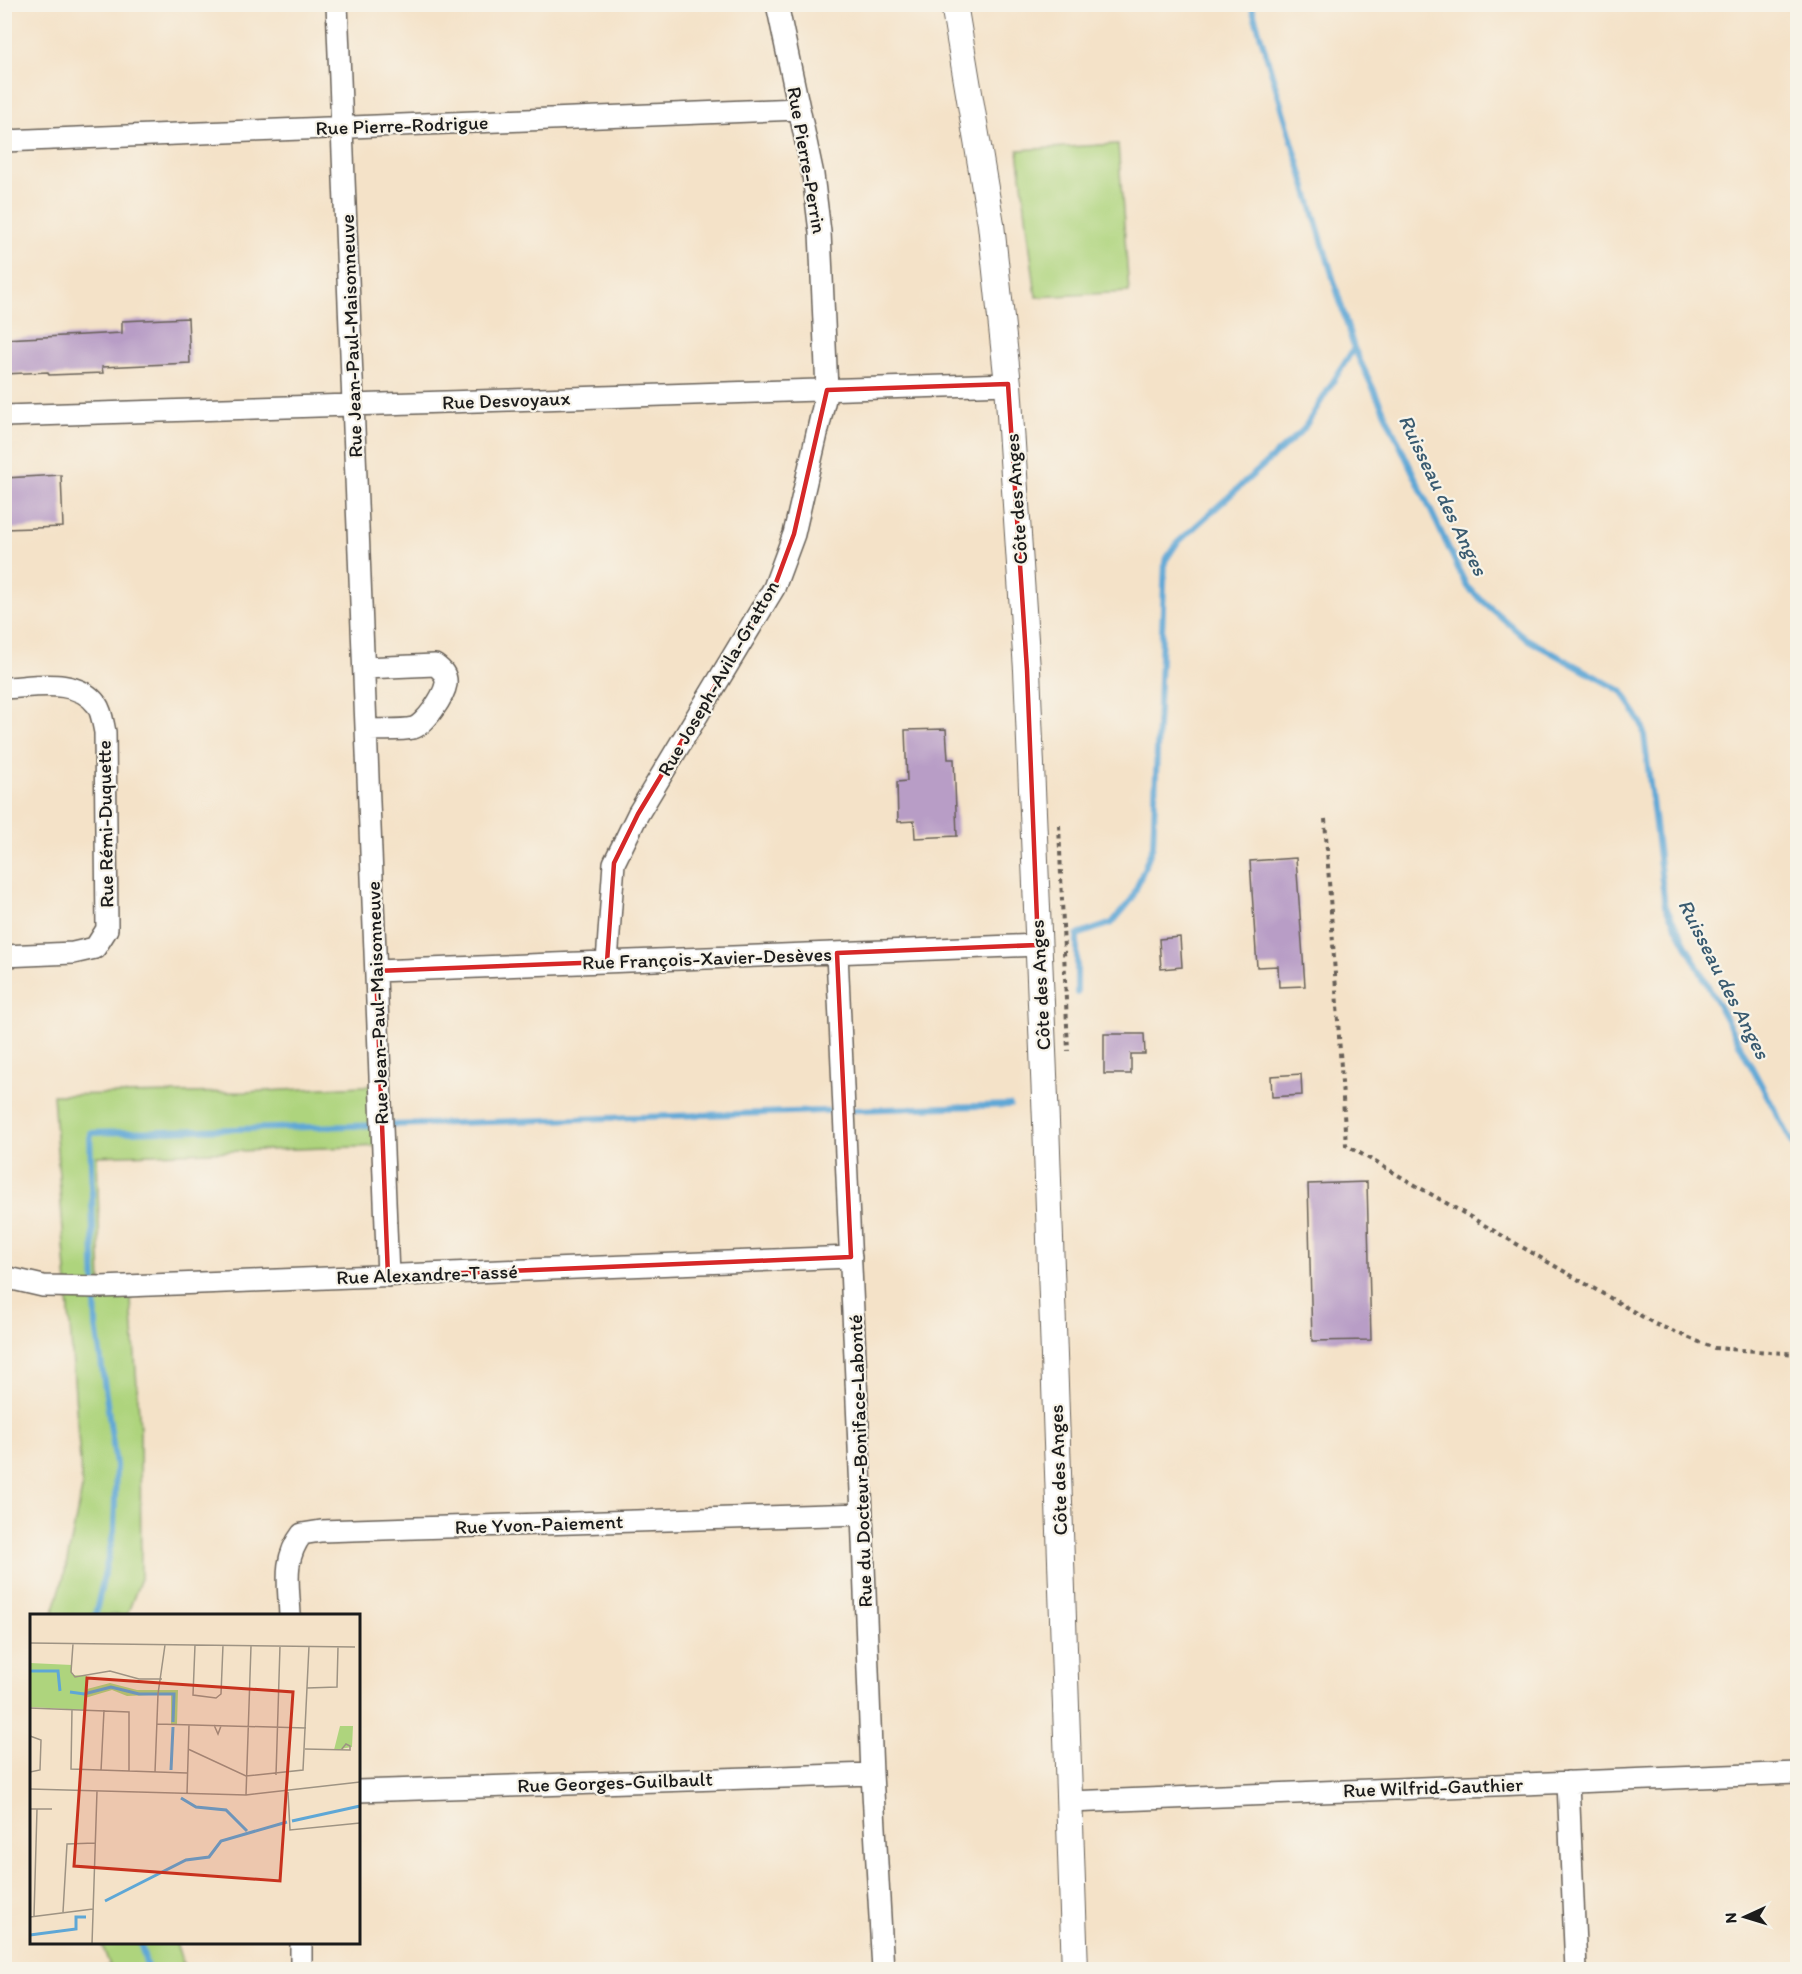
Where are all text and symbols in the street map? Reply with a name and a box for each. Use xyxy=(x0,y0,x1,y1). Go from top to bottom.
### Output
street label: Rue Pierre-Perrin xyxy=(782,85,832,236)
street label: Rue Pierre-Rodrigue xyxy=(315,110,489,140)
street label: Rue Jean-Paul-Maisonneuve xyxy=(335,214,367,458)
street label: Rue Desvoyaux xyxy=(442,386,571,414)
water label: Ruisseau des Anges xyxy=(1394,410,1494,581)
street label: Côte des Anges xyxy=(999,433,1033,565)
street label: Rue Joseph-Avila-Gratton xyxy=(652,576,784,780)
street label: Rue Rémi-Duquette xyxy=(92,740,118,908)
street label: Rue Jean-Paul-Maisonneuve xyxy=(361,881,393,1125)
water label: Ruisseau des Anges xyxy=(1673,895,1776,1064)
street label: Côte des Anges xyxy=(1025,919,1055,1051)
street label: Rue François-Xavier-Desèves xyxy=(582,942,832,974)
street label: Rue Alexandre-Tassé xyxy=(336,1259,518,1289)
street label: Rue du Docteur-Boniface-Labonté xyxy=(843,1314,877,1608)
street label: Côte des Anges xyxy=(1044,1404,1072,1536)
street label: Rue Yvon-Paiement xyxy=(454,1509,624,1539)
inset map xyxy=(30,1614,360,1944)
street label: Rue Georges-Guilbault xyxy=(517,1767,713,1797)
street label: Rue Wilfrid-Gauthier xyxy=(1343,1772,1523,1802)
north arrow xyxy=(1715,1887,1775,1947)
text: N xyxy=(1721,1912,1740,1924)

